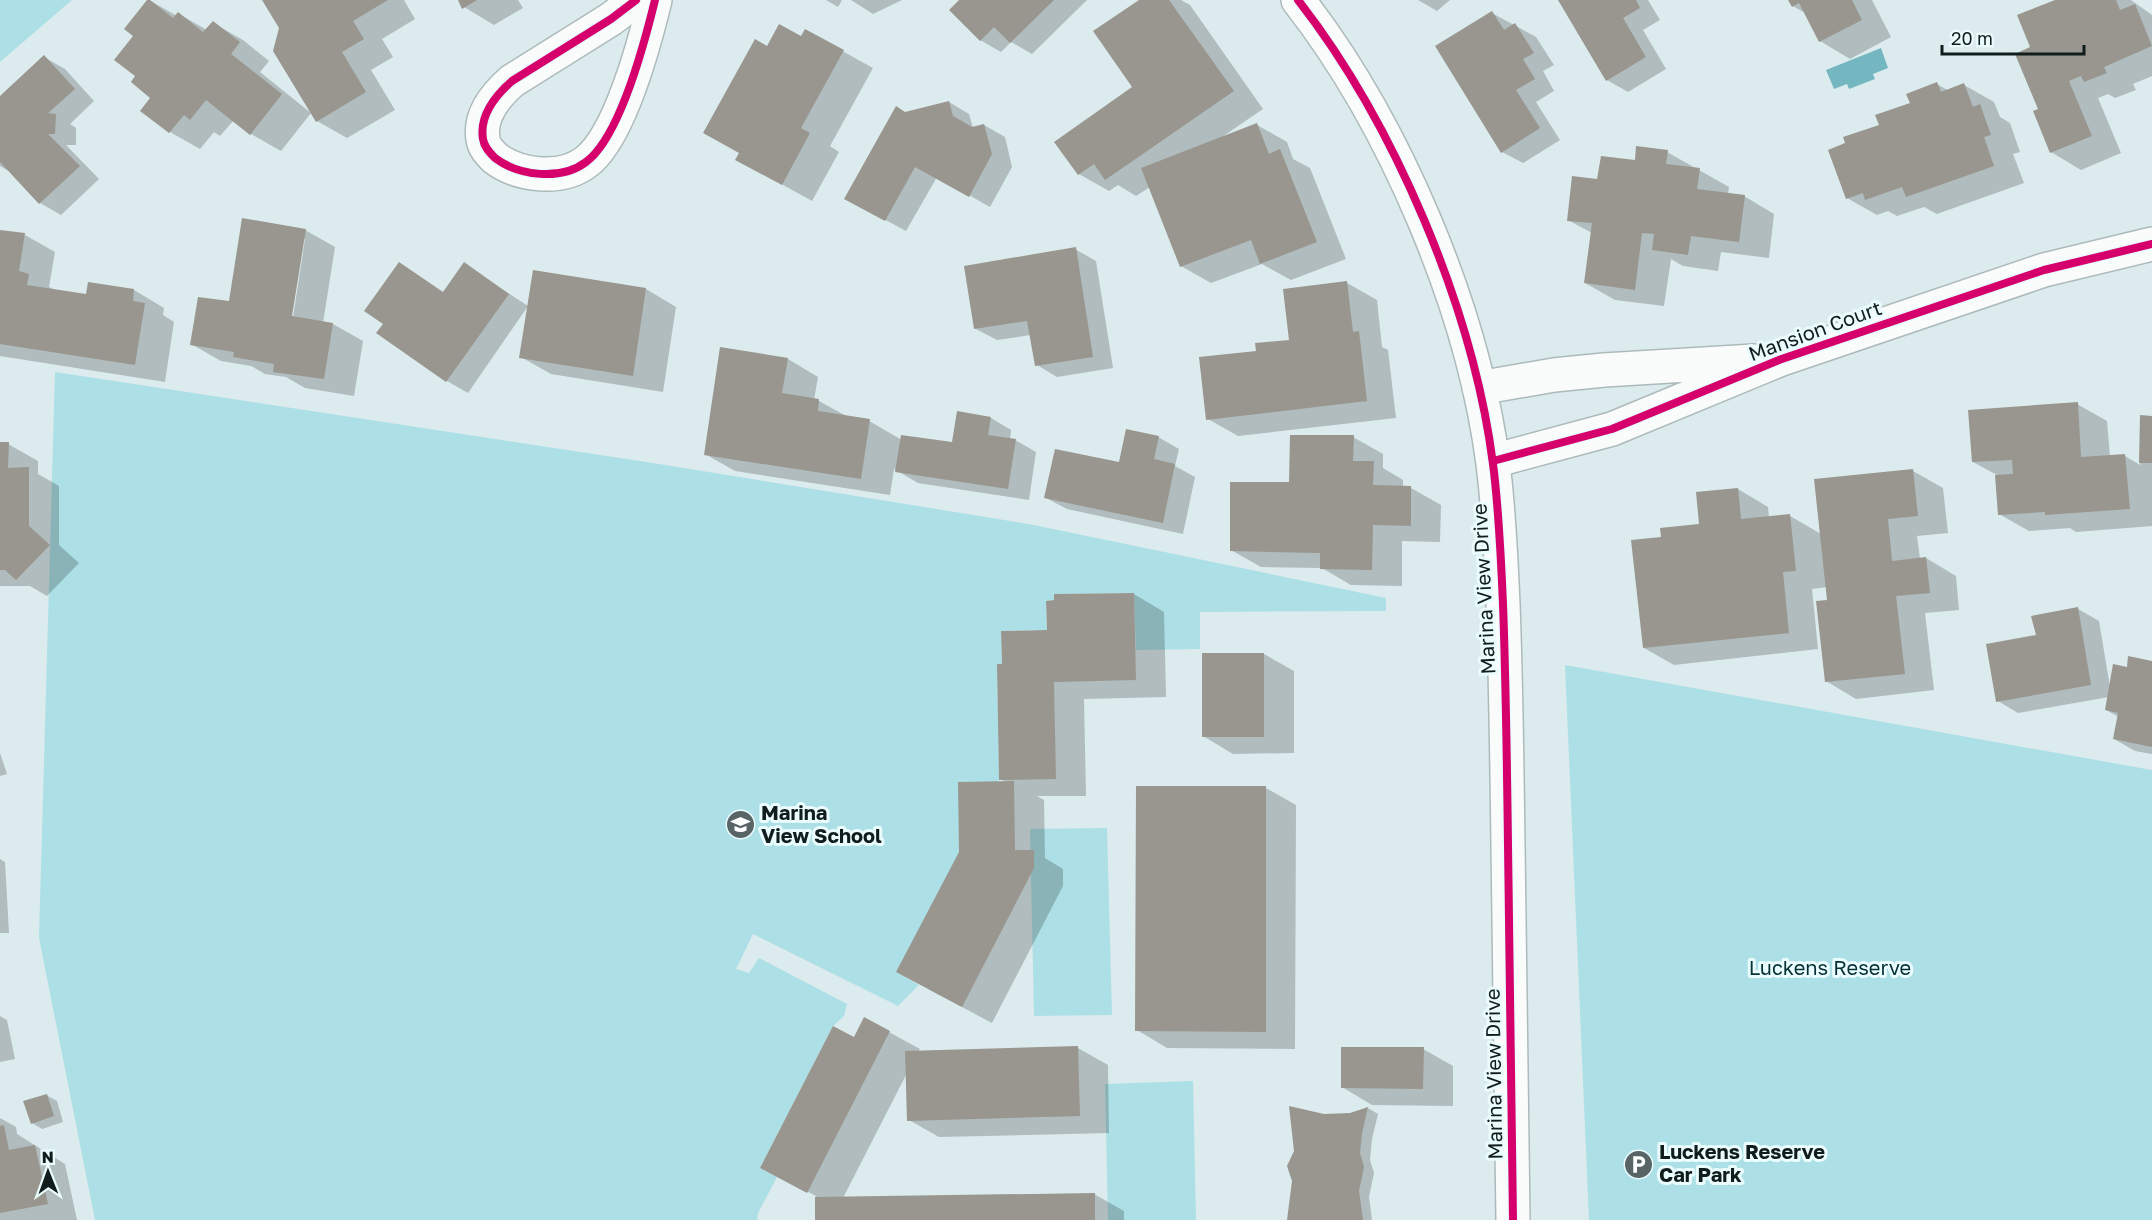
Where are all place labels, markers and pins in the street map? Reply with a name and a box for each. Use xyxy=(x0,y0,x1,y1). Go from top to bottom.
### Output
place label: Marina View School xyxy=(761,800,882,847)
school or university icon: Marina View School xyxy=(724,808,756,840)
place label: Luckens Reserve Car Park xyxy=(1659,1139,1825,1186)
parking icon: Luckens Reserve Car Park xyxy=(1622,1148,1654,1180)

